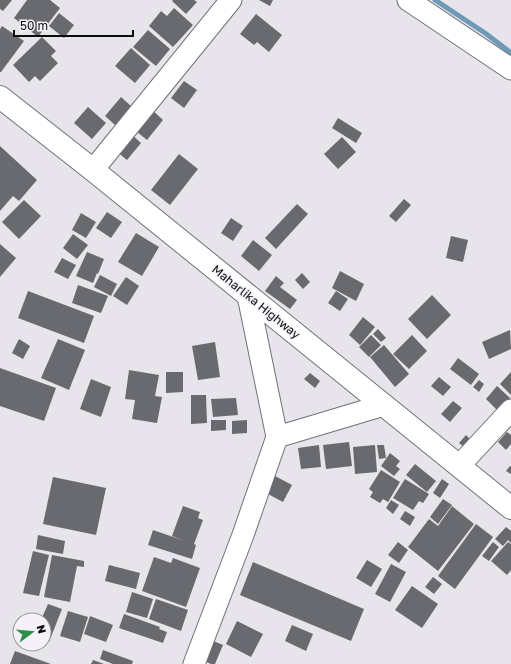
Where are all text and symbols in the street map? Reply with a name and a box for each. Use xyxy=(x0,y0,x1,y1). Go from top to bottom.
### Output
scale bar xyxy=(14,12,133,38)
text: 50 m xyxy=(20,18,48,33)
street label: Maharlika Highway xyxy=(209,261,304,342)
north arrow xyxy=(12,612,52,652)
text: N xyxy=(35,623,49,635)

